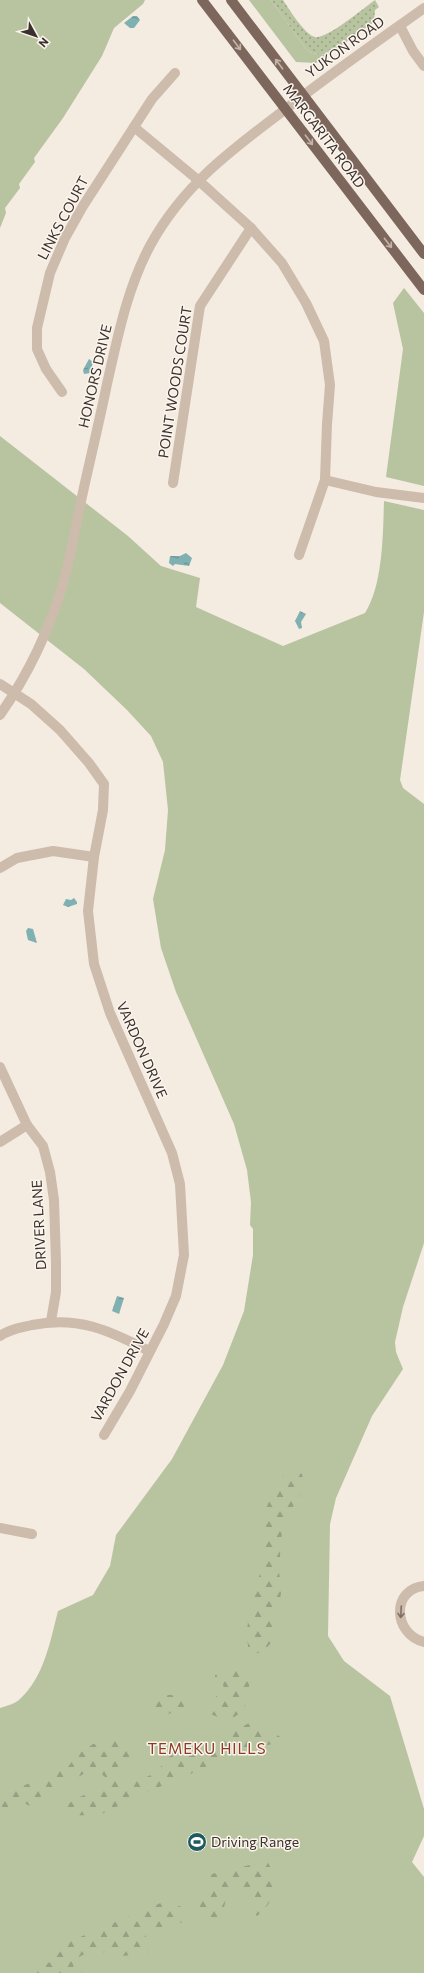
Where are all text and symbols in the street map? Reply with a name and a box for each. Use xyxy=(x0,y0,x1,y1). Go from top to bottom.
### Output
street label: YUKON ROAD xyxy=(302,12,387,81)
north arrow xyxy=(16,16,56,56)
text: N xyxy=(36,35,52,50)
one-way arrow xyxy=(233,39,241,50)
one-way arrow xyxy=(275,59,284,70)
street label: MARGARITA ROAD xyxy=(280,80,369,191)
one-way arrow xyxy=(305,134,313,145)
street label: LINKS COURT xyxy=(33,173,92,262)
one-way arrow xyxy=(384,238,392,249)
street label: POINT WOODS COURT xyxy=(154,305,195,459)
street label: HONORS DRIVE xyxy=(74,322,115,429)
street label: VARDON DRIVE xyxy=(114,999,171,1101)
street label: DRIVER LANE xyxy=(28,1180,49,1270)
street label: VARDON DRIVE xyxy=(87,1325,152,1424)
one-way arrow xyxy=(397,1605,404,1618)
district label: TEMEKU HILLS xyxy=(147,1739,267,1757)
sports icon: Driving Range xyxy=(186,1831,208,1853)
place label: Driving Range xyxy=(211,1833,299,1850)

